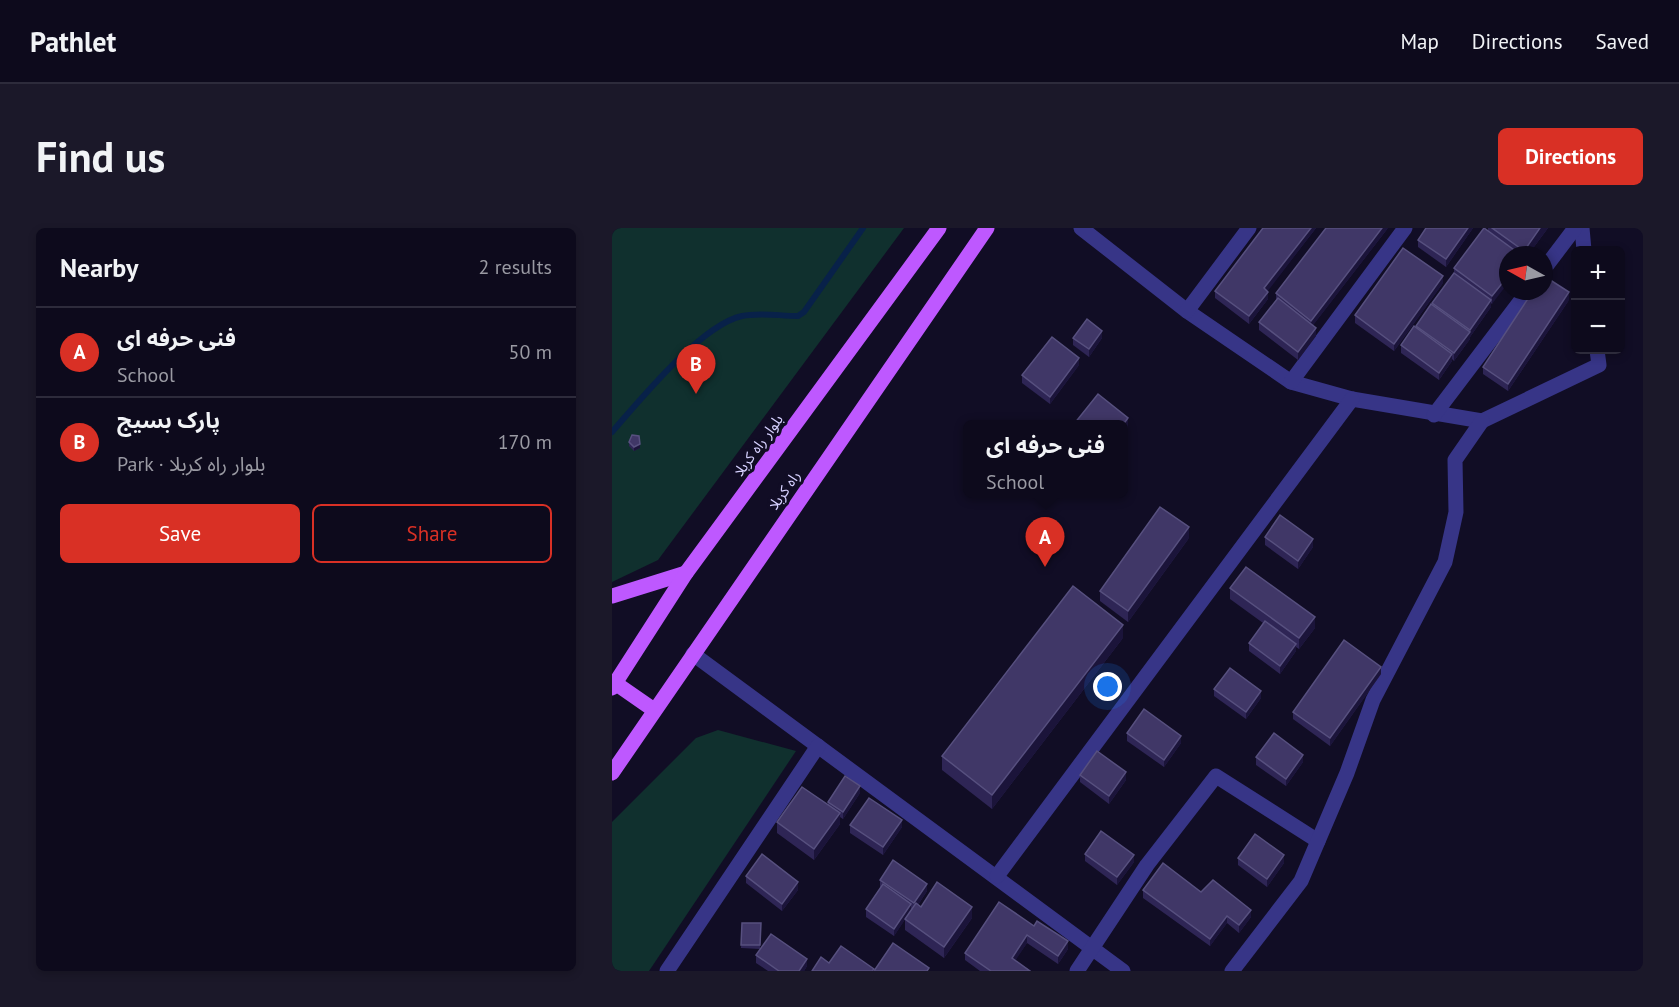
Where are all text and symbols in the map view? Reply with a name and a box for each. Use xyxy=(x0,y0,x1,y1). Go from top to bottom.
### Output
text: Pathlet xyxy=(30,23,116,60)
text: Map xyxy=(1400,28,1439,55)
text: Directions xyxy=(1472,28,1563,55)
text: Saved xyxy=(1596,28,1649,55)
button: Directions xyxy=(1498,128,1643,185)
text: Find us xyxy=(36,129,165,184)
north arrow xyxy=(1499,246,1553,300)
map controls xyxy=(1571,246,1625,354)
button: + xyxy=(1571,246,1625,300)
text: Nearby xyxy=(60,251,138,284)
text: 2 results xyxy=(479,254,552,280)
button: − xyxy=(1571,300,1625,354)
text: فنی حرفه ای xyxy=(117,324,236,352)
text: A xyxy=(73,339,86,365)
text: 50 m xyxy=(509,339,552,365)
pin: B xyxy=(676,344,716,394)
text: School xyxy=(117,362,175,388)
text: پارک بسیج xyxy=(117,406,220,434)
street label: بلوار راه کربلا xyxy=(729,410,787,480)
popup xyxy=(963,420,1128,498)
text: B xyxy=(74,429,85,455)
text: 170 m xyxy=(498,429,552,455)
text: فنی حرفه ای xyxy=(986,431,1105,459)
text: Park · بلوار راه کربلا xyxy=(117,451,265,477)
street label: راه کربلا xyxy=(764,467,804,513)
text: School xyxy=(986,469,1044,495)
button: Save xyxy=(60,504,300,563)
button: Share xyxy=(312,504,552,563)
pin: A xyxy=(1026,518,1064,567)
your location xyxy=(1093,672,1122,701)

